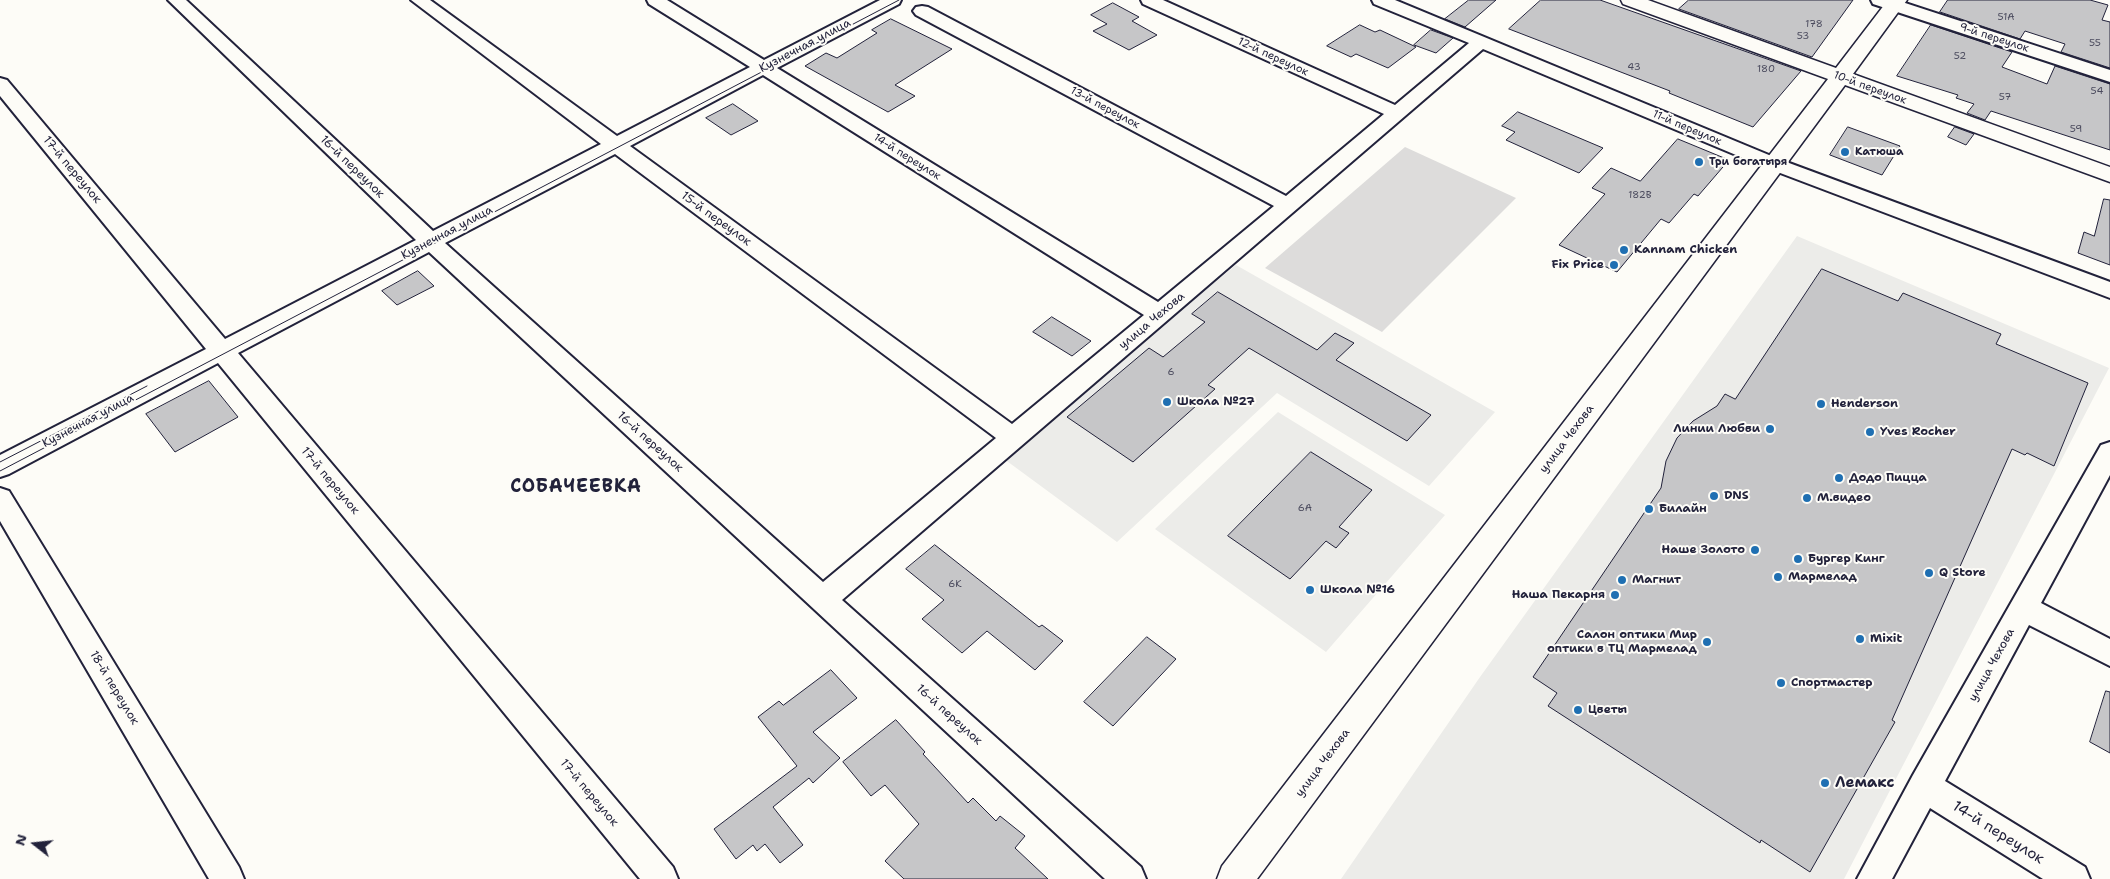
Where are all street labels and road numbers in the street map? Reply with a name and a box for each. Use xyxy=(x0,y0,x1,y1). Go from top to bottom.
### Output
street label: Кузнечная улица xyxy=(757,16,853,76)
street label: 9-й переулок xyxy=(1958,21,2030,55)
street label: 12-й переулок xyxy=(1236,35,1310,79)
street label: 10-й переулок xyxy=(1832,69,1908,107)
street label: 13-й переулок xyxy=(1068,84,1142,132)
street label: 11-й переулок xyxy=(1651,108,1723,148)
street label: 14-й переулок xyxy=(871,131,943,183)
street label: 17-й переулок xyxy=(40,133,104,207)
street label: 16-й переулок xyxy=(317,133,387,201)
street label: 15-й переулок xyxy=(678,189,754,249)
street label: Кузнечная улица xyxy=(399,203,495,263)
street label: улица Чехова xyxy=(1116,289,1188,353)
street label: Кузнечная улица xyxy=(40,391,136,451)
street label: улица Чехова xyxy=(1537,402,1597,476)
street label: 16-й переулок xyxy=(614,409,686,475)
street label: 17-й переулок xyxy=(298,444,362,518)
street label: улица Чехова xyxy=(1966,626,2018,704)
street label: 18-й переулок xyxy=(86,648,142,728)
street label: 16-й переулок xyxy=(913,682,985,748)
street label: улица Чехова xyxy=(1293,726,1353,800)
street label: 17-й переулок xyxy=(557,756,621,830)
street label: 14-й переулок xyxy=(1949,798,2047,868)

